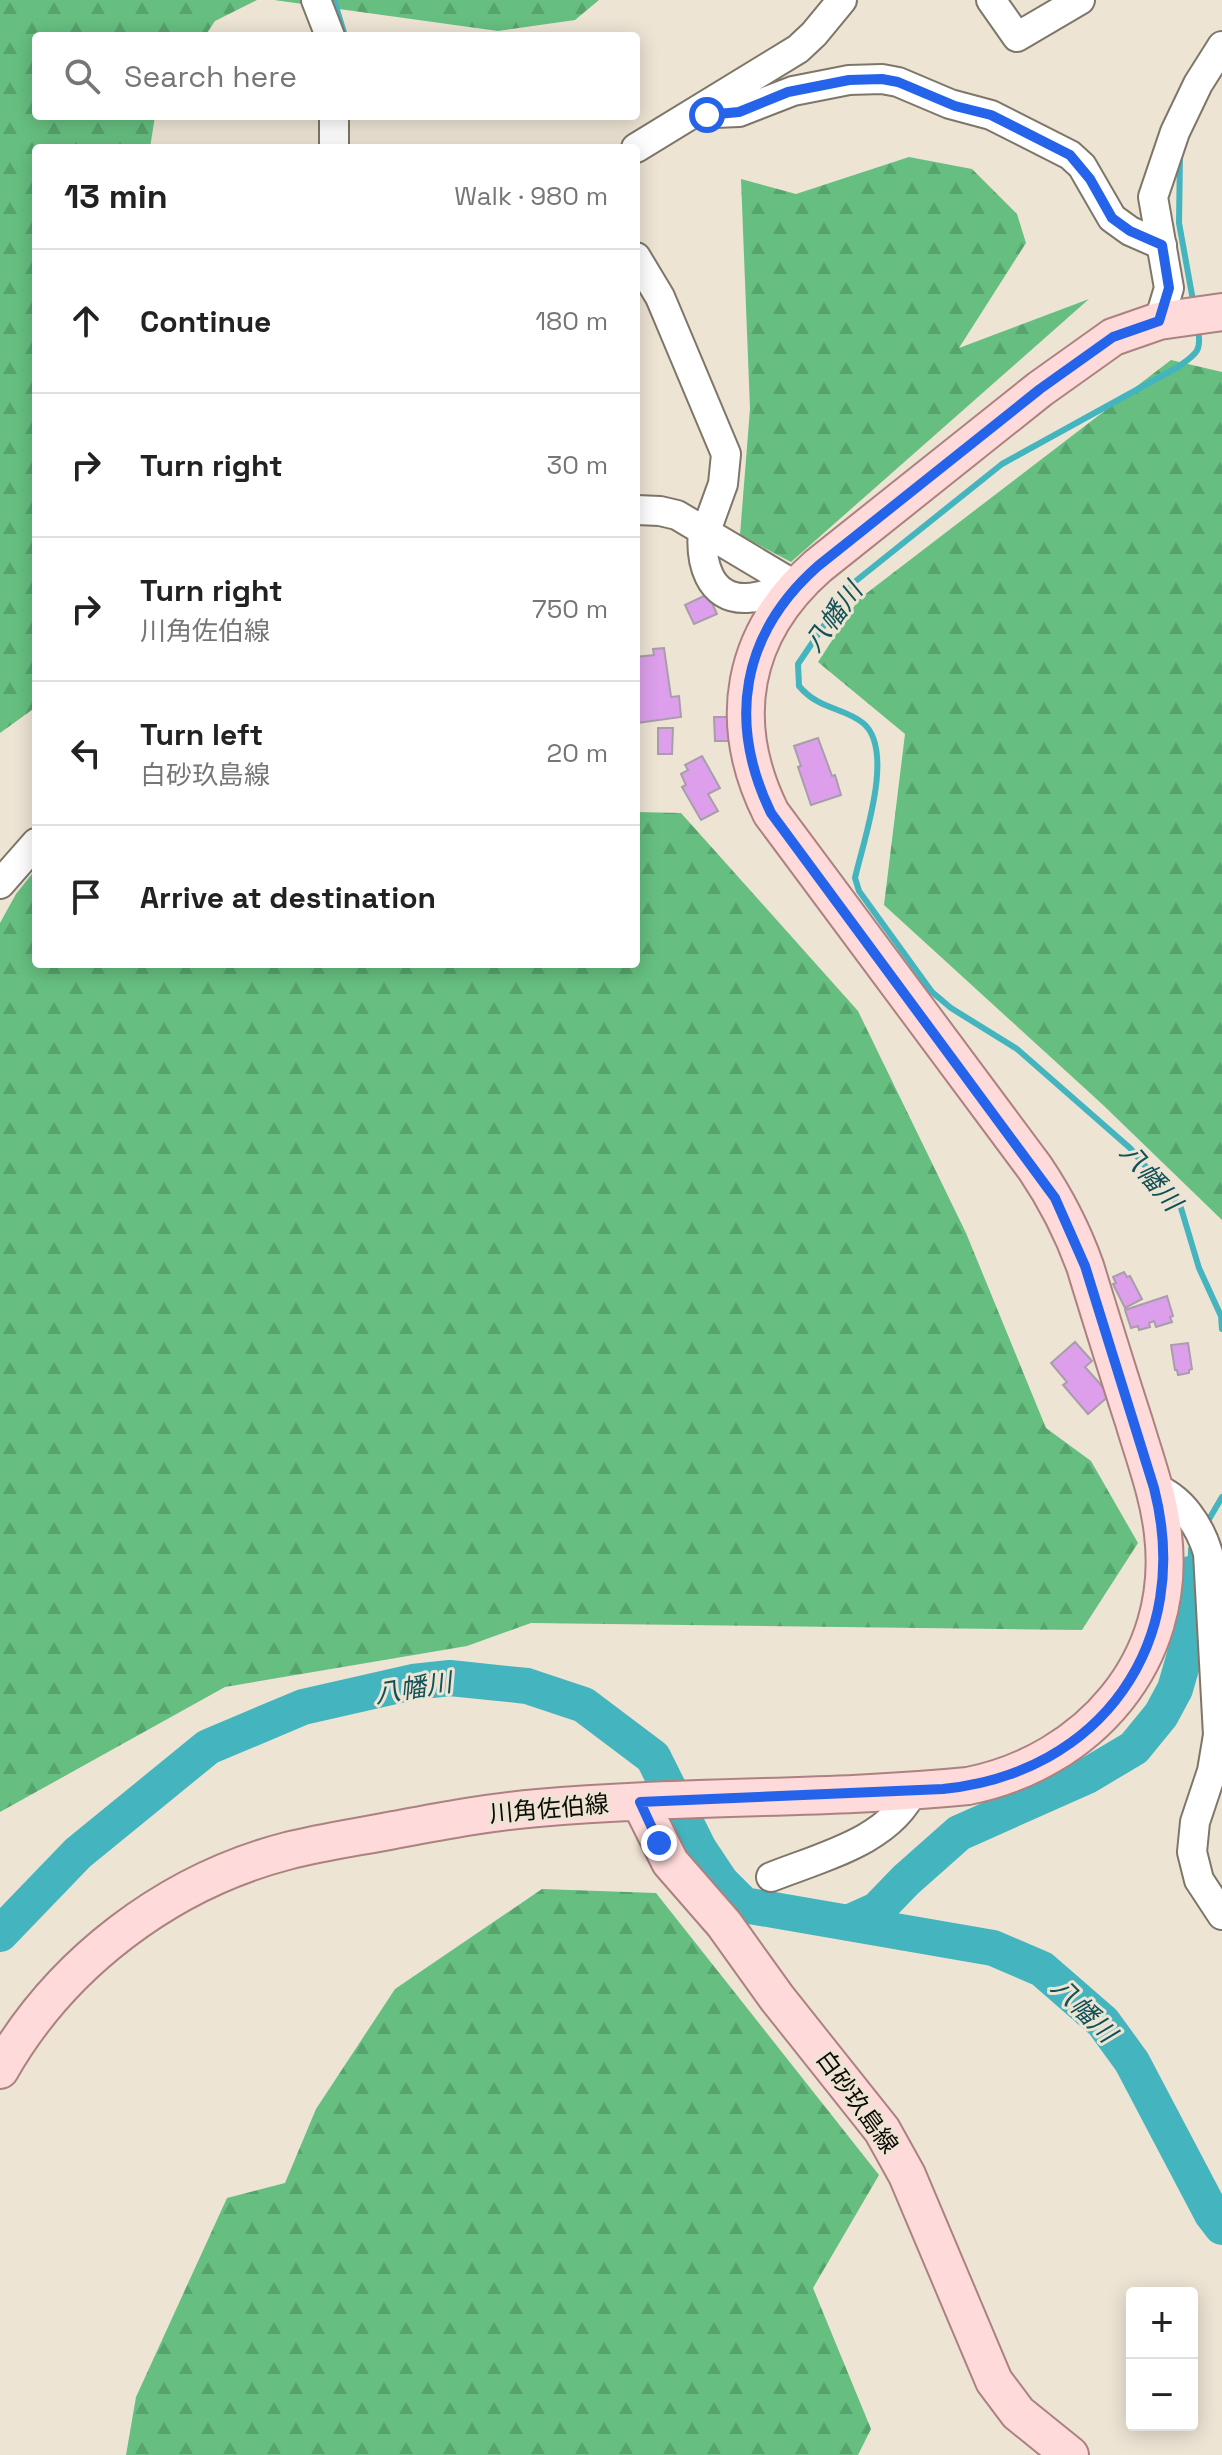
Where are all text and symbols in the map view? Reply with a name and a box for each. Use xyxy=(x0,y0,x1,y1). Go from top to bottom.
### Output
search box xyxy=(32,32,640,120)
icon: search xyxy=(60,54,104,98)
text: Search here xyxy=(124,57,297,96)
route start xyxy=(689,97,725,133)
text: 13 min xyxy=(64,175,168,218)
text: Walk · 980 m xyxy=(454,179,608,213)
icon: ahead xyxy=(64,299,108,343)
text: Continue xyxy=(140,302,271,341)
text: 180 m xyxy=(535,304,608,338)
icon: right xyxy=(64,443,108,487)
text: Turn right xyxy=(140,446,283,485)
text: 30 m xyxy=(547,448,608,482)
text: Turn right xyxy=(140,571,283,610)
water label: 八幡川 xyxy=(796,573,871,659)
icon: right xyxy=(64,587,108,631)
text: 750 m xyxy=(532,592,608,626)
text: 川角佐伯線 xyxy=(140,614,270,648)
text: Turn left xyxy=(140,715,263,754)
icon: left xyxy=(64,731,108,775)
text: 20 m xyxy=(547,736,608,770)
text: 白砂玖島線 xyxy=(140,758,270,792)
icon: arrive xyxy=(64,875,108,919)
text: Arrive at destination xyxy=(140,878,436,917)
water label: 八幡川 xyxy=(1113,1136,1191,1220)
water label: 八幡川 xyxy=(372,1665,457,1711)
street label: 川角佐伯線 xyxy=(488,1788,610,1829)
route end xyxy=(641,1825,677,1861)
water label: 八幡川 xyxy=(1044,1970,1126,2052)
street label: 白砂玖島線 xyxy=(810,2044,905,2159)
map controls xyxy=(1126,2287,1198,2431)
button: + xyxy=(1126,2287,1198,2359)
button: − xyxy=(1126,2359,1198,2431)

